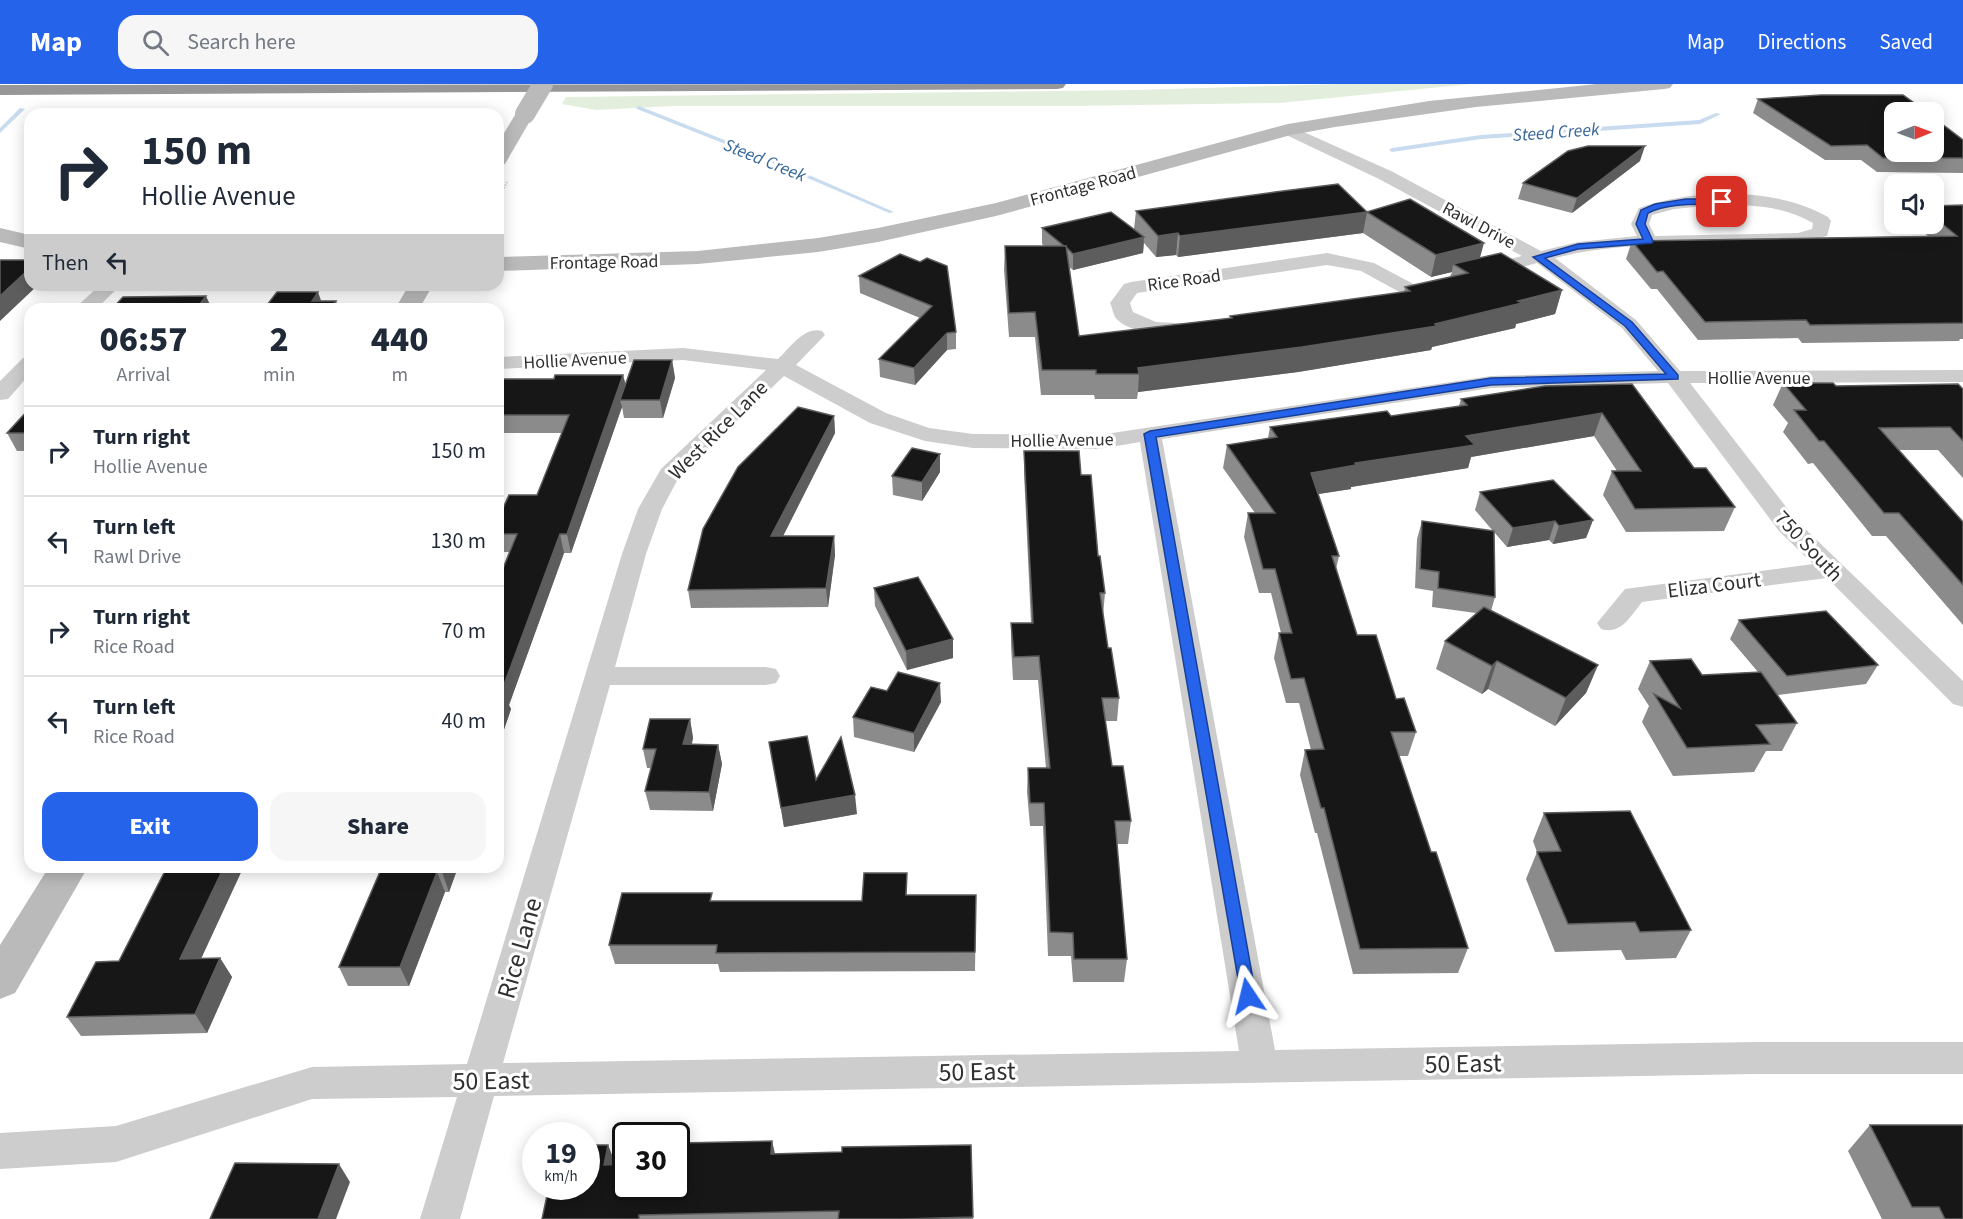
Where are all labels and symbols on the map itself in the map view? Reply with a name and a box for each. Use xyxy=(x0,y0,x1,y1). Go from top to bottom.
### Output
north arrow xyxy=(1884,102,1944,162)
water label: Steed Creek xyxy=(1512,117,1601,148)
water label: Steed Creek xyxy=(720,133,810,189)
street label: Frontage Road xyxy=(1027,160,1139,213)
pin xyxy=(1696,176,1747,227)
street label: Rawl Drive xyxy=(1438,196,1520,255)
street label: Frontage Road xyxy=(549,249,659,276)
street label: Rice Road xyxy=(1146,263,1222,298)
street label: Hollie Avenue xyxy=(523,345,627,376)
street label: Hollie Avenue xyxy=(1707,366,1811,391)
street label: West Rice Lane xyxy=(661,373,775,487)
street label: Hollie Avenue xyxy=(1010,427,1114,454)
street label: 750 South xyxy=(1768,504,1850,588)
street label: Eliza Court xyxy=(1666,564,1762,606)
street label: Rice Lane xyxy=(487,893,552,1003)
position arrow xyxy=(1216,964,1280,1028)
street label: 50 East xyxy=(1424,1044,1502,1083)
street label: 50 East xyxy=(938,1052,1016,1091)
street label: 50 East xyxy=(452,1061,530,1100)
speed limit sign: 30 xyxy=(612,1122,690,1200)

